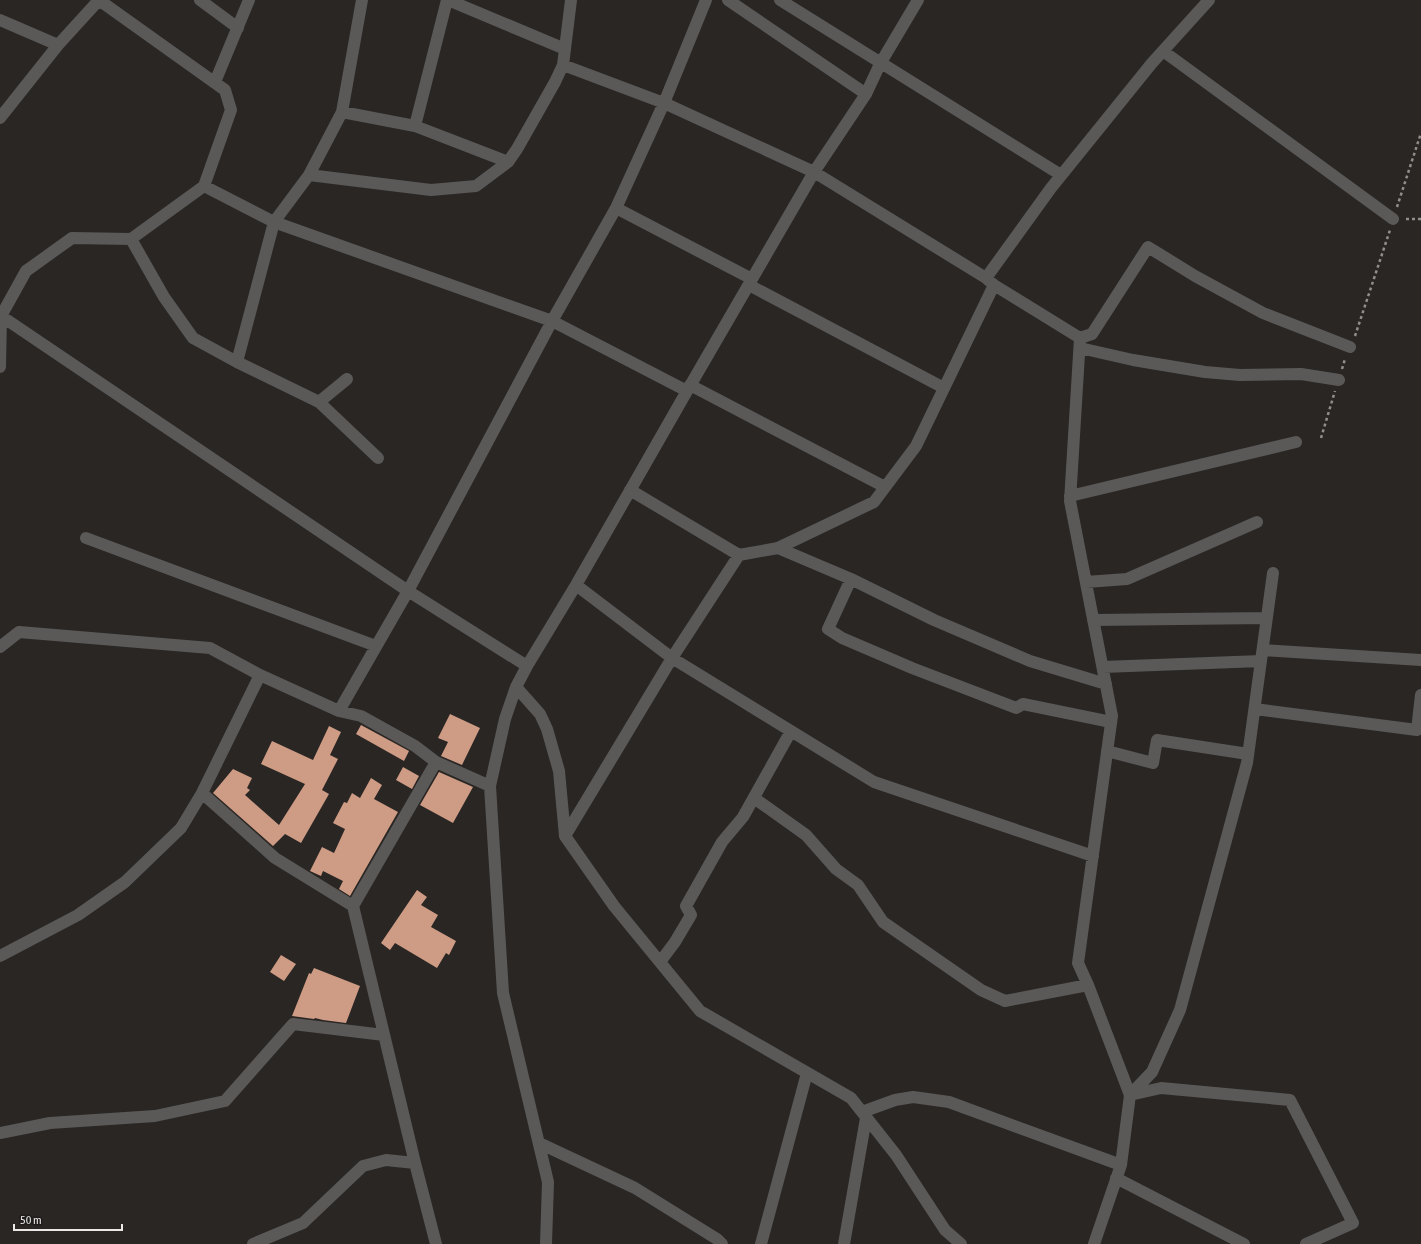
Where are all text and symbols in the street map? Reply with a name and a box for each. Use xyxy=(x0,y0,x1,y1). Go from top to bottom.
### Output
scale bar xyxy=(14,1206,122,1232)
text: 50 m xyxy=(20,1213,42,1227)

